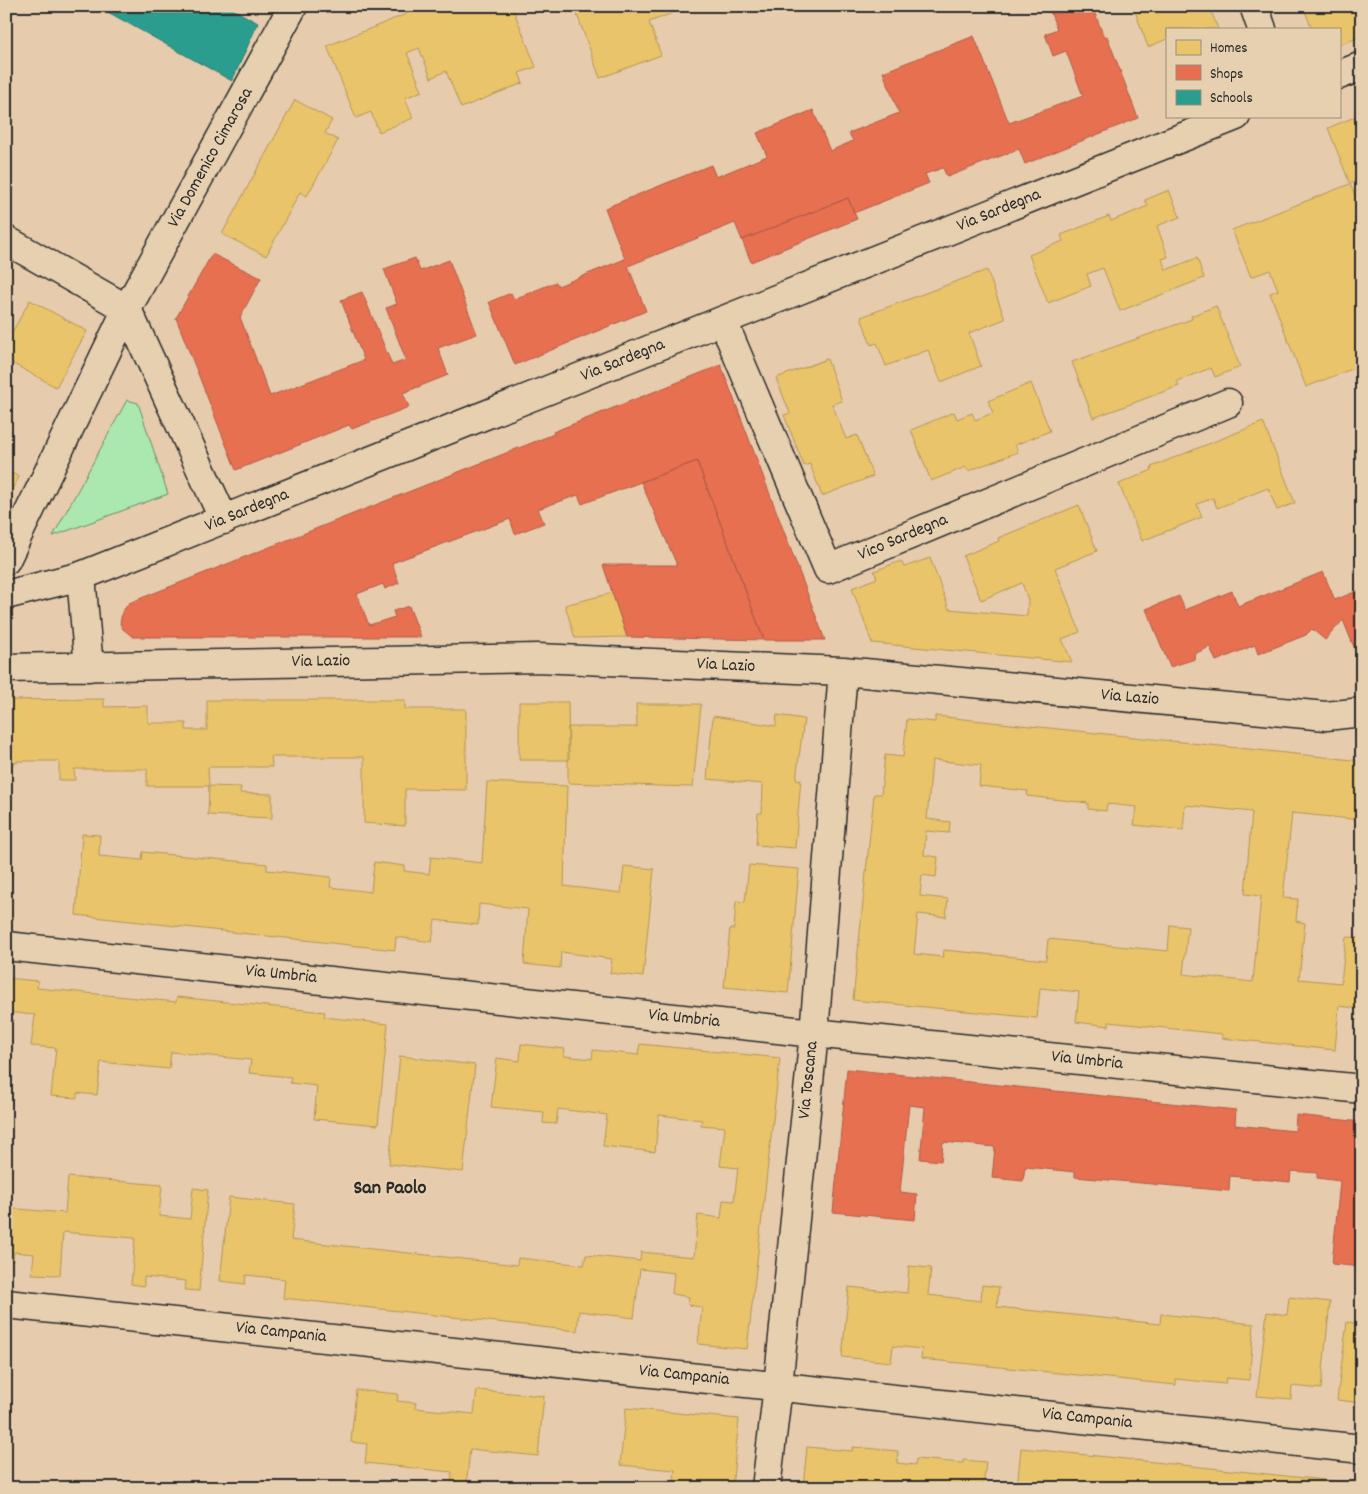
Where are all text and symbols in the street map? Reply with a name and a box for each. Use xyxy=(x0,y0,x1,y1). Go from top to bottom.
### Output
legend xyxy=(1166,28,1340,118)
text: Homes xyxy=(1210,38,1248,60)
text: Shops xyxy=(1210,64,1243,86)
street label: Via Domenico Cimarosa xyxy=(162,83,260,233)
text: Schools xyxy=(1210,88,1253,110)
street label: Via Sardegna xyxy=(953,183,1045,239)
street label: Via Sardegna xyxy=(577,333,669,389)
street label: Via Sardegna xyxy=(201,483,293,539)
street label: Vico Sardegna xyxy=(854,508,952,568)
street label: Via Lazio xyxy=(292,649,350,675)
street label: Via Lazio xyxy=(696,652,756,680)
street label: Via Lazio xyxy=(1100,683,1160,713)
street label: Via Umbria xyxy=(244,959,319,991)
street label: Via Umbria xyxy=(647,1003,722,1035)
street label: Via Toscana xyxy=(792,1039,826,1120)
street label: Via Umbria xyxy=(1050,1045,1125,1077)
district label: San Paolo xyxy=(353,1175,427,1203)
street label: Via Campania xyxy=(234,1316,328,1350)
street label: Via Campania xyxy=(637,1359,731,1393)
street label: Via Campania xyxy=(1040,1402,1134,1436)

